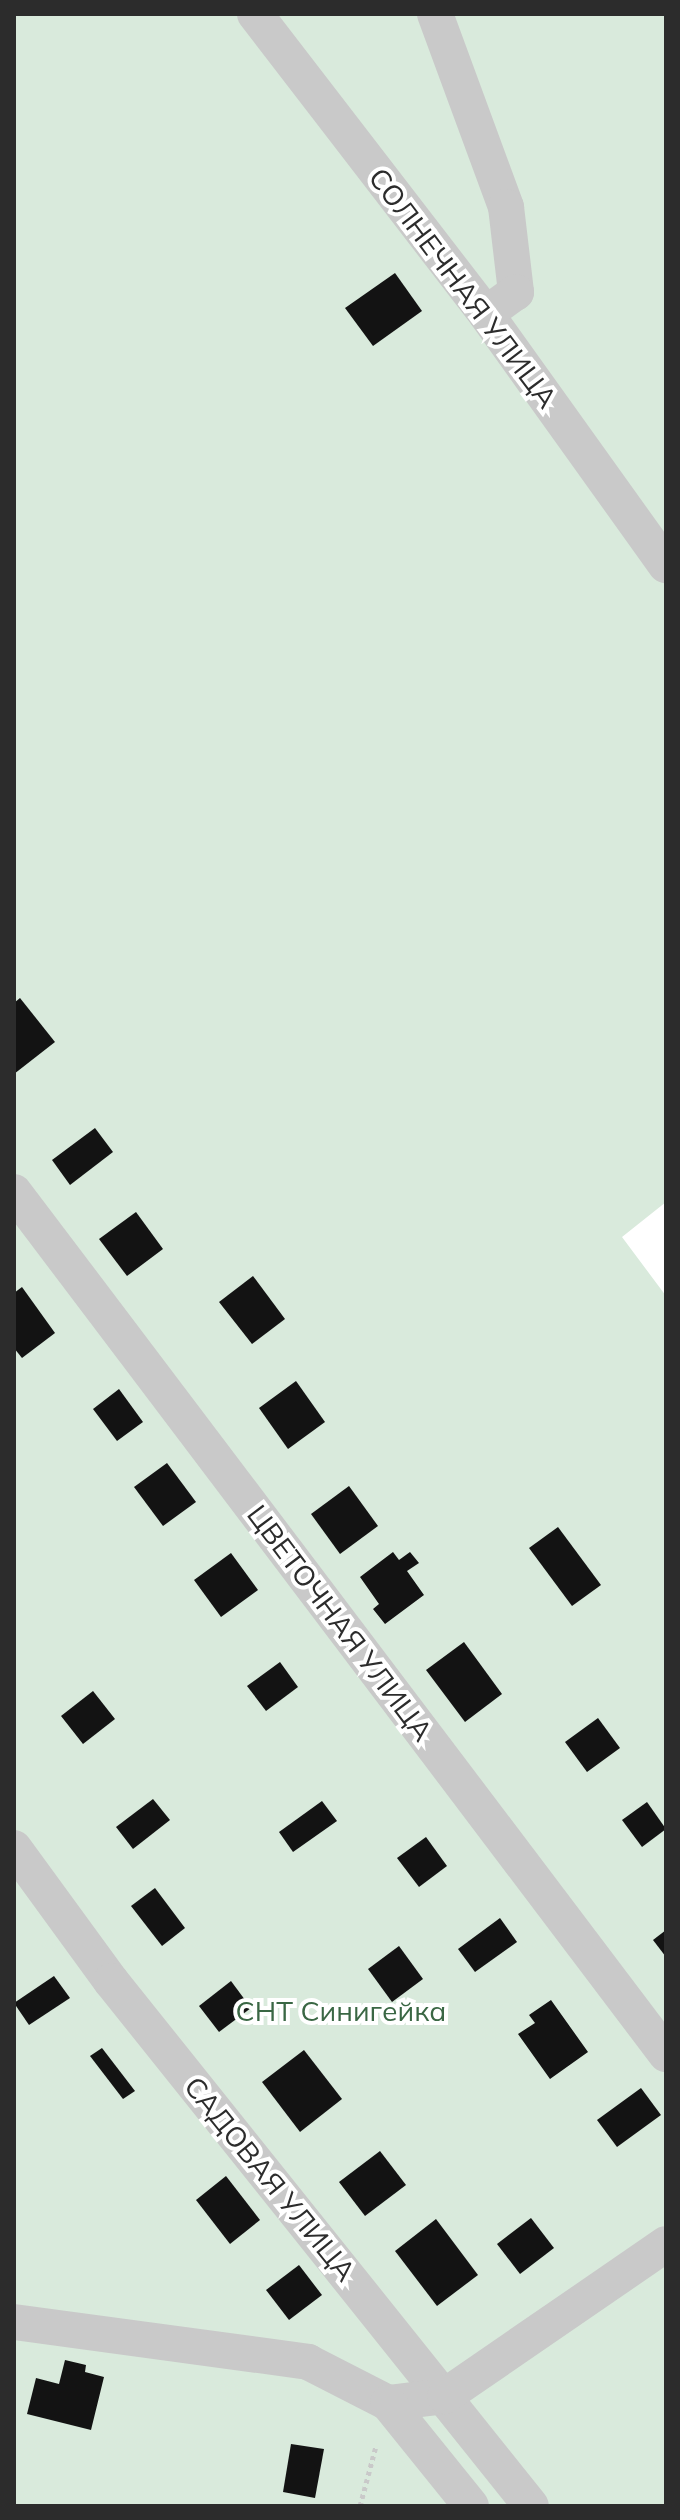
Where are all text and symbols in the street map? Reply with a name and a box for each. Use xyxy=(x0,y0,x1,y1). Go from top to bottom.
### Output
street label: СОЛНЕЧНАЯ УЛИЦА xyxy=(362,161,564,415)
street label: ЦВЕТОЧНАЯ УЛИЦА xyxy=(240,1498,440,1748)
park label: СНТ Синигейка xyxy=(236,1994,446,2028)
street label: САДОВАЯ УЛИЦА xyxy=(177,2070,363,2288)

